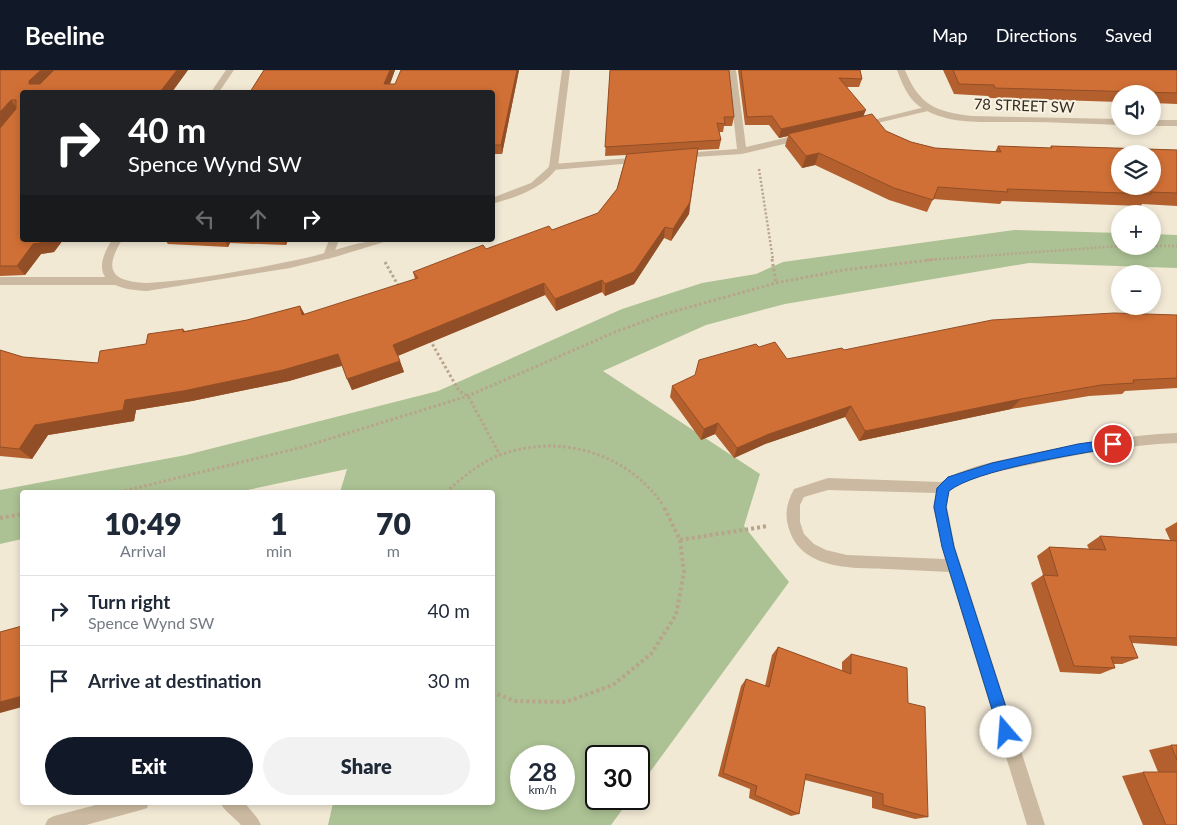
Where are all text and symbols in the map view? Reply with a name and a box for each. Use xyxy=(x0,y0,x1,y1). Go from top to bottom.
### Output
text: Beeline xyxy=(25,21,105,50)
text: Map xyxy=(932,24,968,46)
text: Directions xyxy=(996,24,1077,46)
text: Saved xyxy=(1105,24,1152,46)
map controls xyxy=(1111,85,1161,315)
button: sound xyxy=(1111,85,1161,135)
street label: 78 STREET SW xyxy=(973,94,1075,116)
text: 40 m xyxy=(128,108,206,150)
icon: right xyxy=(45,110,110,175)
button: layers xyxy=(1111,145,1161,195)
text: Spence Wynd SW xyxy=(128,150,302,177)
icon: left xyxy=(191,205,219,233)
icon: ahead xyxy=(244,205,272,233)
icon: right xyxy=(297,205,325,233)
button: + xyxy=(1111,205,1161,255)
button: − xyxy=(1111,265,1161,315)
pin xyxy=(1092,423,1134,465)
icon: arrive xyxy=(1099,430,1127,458)
text: 10:49 xyxy=(104,505,182,541)
text: 1 xyxy=(270,505,288,541)
text: 70 xyxy=(376,505,411,541)
text: Arrival xyxy=(120,541,166,560)
text: min xyxy=(266,541,292,560)
text: m xyxy=(387,541,400,560)
text: Turn right xyxy=(88,590,170,613)
icon: right xyxy=(45,597,73,625)
text: 40 m xyxy=(427,599,470,622)
text: Spence Wynd SW xyxy=(88,613,214,632)
icon: arrive xyxy=(45,667,73,695)
text: Arrive at destination xyxy=(88,669,261,692)
text: 30 m xyxy=(427,669,470,692)
position arrow xyxy=(979,705,1031,757)
button: Exit xyxy=(45,737,253,795)
button: Share xyxy=(263,737,470,795)
speed limit sign: 30 xyxy=(585,745,650,810)
text: 28 xyxy=(528,756,557,786)
text: km/h xyxy=(528,782,557,797)

